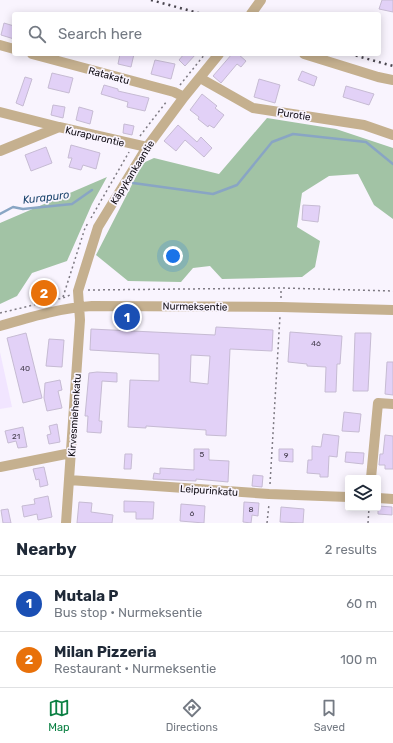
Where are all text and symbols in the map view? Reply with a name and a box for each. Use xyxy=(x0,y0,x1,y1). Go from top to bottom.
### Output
search box xyxy=(12,12,381,56)
icon: search xyxy=(26,23,48,45)
text: Search here xyxy=(58,25,142,43)
street label: Ratakatu xyxy=(87,65,131,87)
street label: Purotie xyxy=(276,106,312,124)
street label: Kurapurontie xyxy=(64,124,126,150)
street label: Käpykankaantie xyxy=(108,138,158,207)
water label: Kurapuro xyxy=(22,188,70,207)
your location xyxy=(163,246,183,266)
pin: 2 xyxy=(31,278,57,308)
street label: Nurmeksentie xyxy=(162,300,228,314)
pin: 1 xyxy=(114,302,140,332)
house number: 46 xyxy=(311,339,321,348)
house number: 40 xyxy=(20,364,30,373)
street label: Kirvesmiehenkatu xyxy=(66,373,84,457)
house number: 21 xyxy=(12,432,20,441)
house number: 5 xyxy=(200,450,205,459)
house number: 9 xyxy=(284,451,289,460)
map controls xyxy=(345,475,381,511)
button: layers xyxy=(345,475,381,511)
street label: Leipurinkatu xyxy=(179,483,238,499)
house number: 8 xyxy=(248,505,254,514)
house number: 6 xyxy=(190,509,195,518)
text: Nearby xyxy=(16,539,77,559)
text: 2 results xyxy=(325,542,377,557)
text: Mutala P xyxy=(54,587,118,605)
text: 1 xyxy=(26,596,32,611)
text: 60 m xyxy=(346,596,377,611)
text: Bus stop · Nurmeksentie xyxy=(54,605,202,620)
text: Milan Pizzeria xyxy=(54,643,157,661)
text: 2 xyxy=(25,652,33,667)
text: 100 m xyxy=(340,652,377,667)
text: Restaurant · Nurmeksentie xyxy=(54,661,216,676)
tab: Map xyxy=(48,697,70,734)
tab: Directions xyxy=(166,697,218,734)
tab: Saved xyxy=(314,697,345,734)

